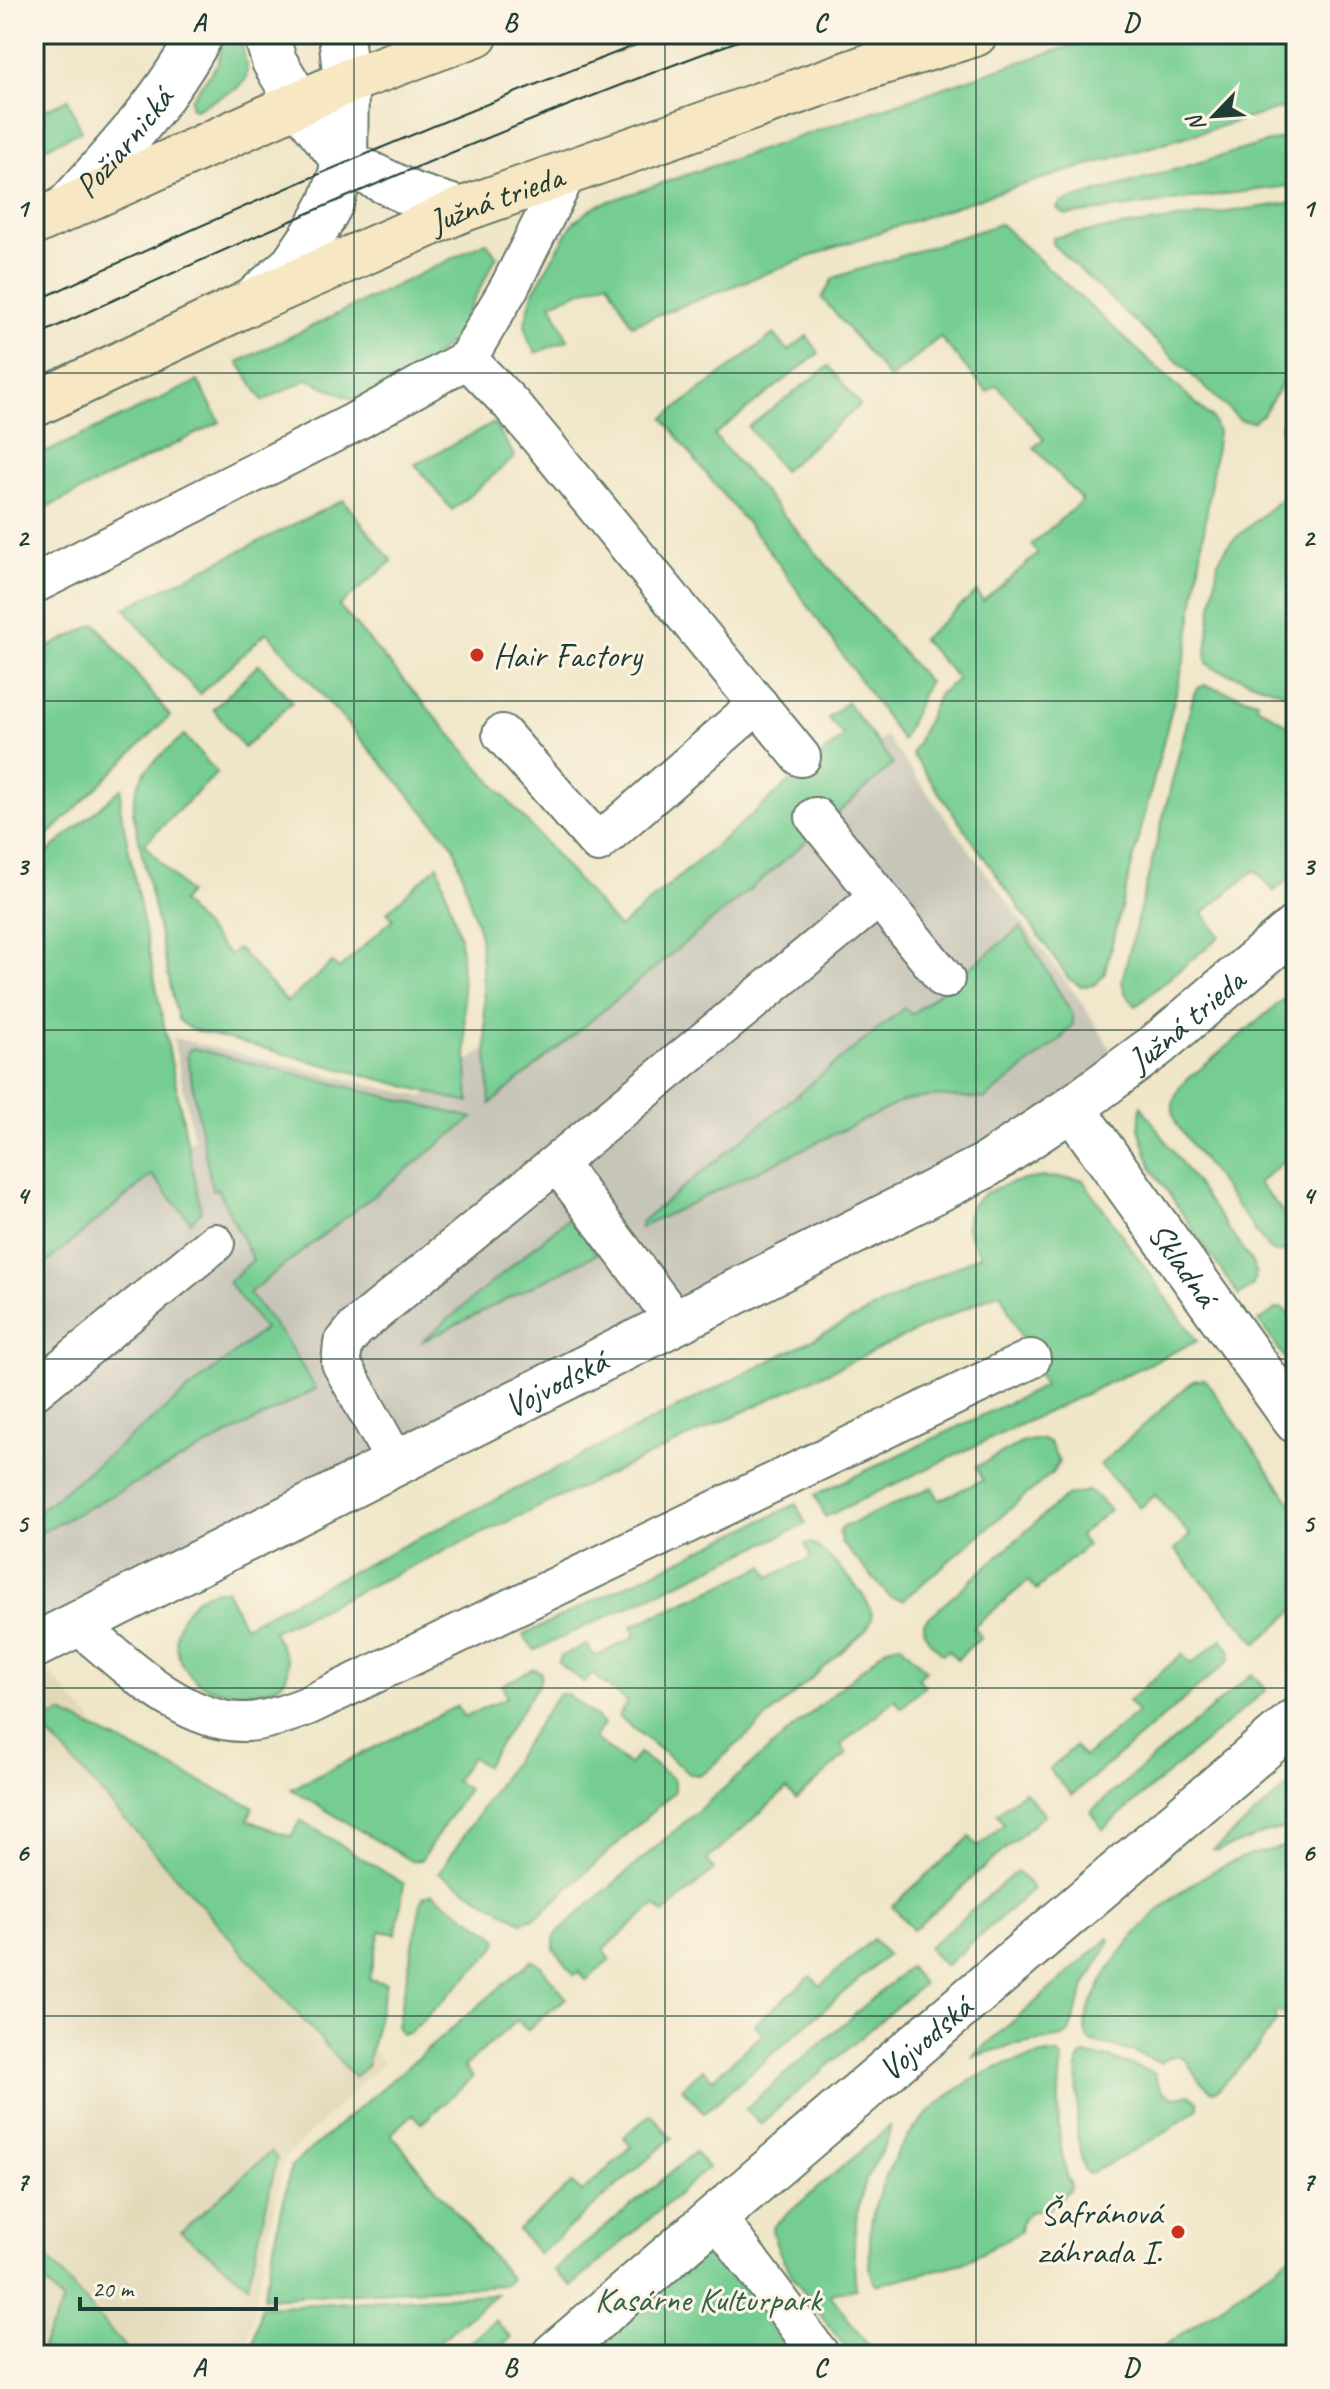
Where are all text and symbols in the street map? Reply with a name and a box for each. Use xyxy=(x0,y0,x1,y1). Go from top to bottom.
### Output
text: A xyxy=(192,6,207,39)
text: B xyxy=(503,6,519,39)
text: C xyxy=(814,6,830,39)
text: D xyxy=(1123,6,1141,39)
street label: Požiarnická xyxy=(65,76,184,206)
north arrow xyxy=(1174,76,1254,156)
text: N xyxy=(1180,109,1212,136)
street label: Južná trieda xyxy=(420,153,571,244)
text: 1 xyxy=(16,192,31,225)
text: 1 xyxy=(1302,192,1317,225)
text: 2 xyxy=(16,521,30,554)
text: 2 xyxy=(1302,521,1316,554)
place label: Hair Factory xyxy=(493,634,644,677)
marker: Hair Factory xyxy=(468,646,486,664)
text: 3 xyxy=(16,850,30,883)
text: 3 xyxy=(1302,850,1316,883)
street label: Južná trieda xyxy=(1117,957,1256,1082)
text: 4 xyxy=(16,1179,31,1212)
text: 4 xyxy=(1302,1179,1317,1212)
street label: Skladná xyxy=(1139,1214,1230,1317)
street label: Vojvodská xyxy=(497,1337,617,1427)
text: 5 xyxy=(16,1507,30,1540)
text: 5 xyxy=(1302,1507,1316,1540)
text: 6 xyxy=(16,1836,30,1869)
text: 6 xyxy=(1302,1836,1316,1869)
street label: Vojvodská xyxy=(869,1984,983,2090)
text: 7 xyxy=(16,2165,30,2198)
text: 7 xyxy=(1302,2165,1316,2198)
place label: Šafránová záhrada I. xyxy=(1038,2191,1165,2273)
marker: Šafránová záhrada I. xyxy=(1169,2223,1187,2241)
scale bar xyxy=(80,2261,276,2311)
text: 20 m xyxy=(92,2274,135,2304)
park label: Kasárne Kulturpark xyxy=(595,2278,824,2321)
text: A xyxy=(192,2351,207,2384)
text: B xyxy=(503,2351,519,2384)
text: C xyxy=(814,2351,830,2384)
text: D xyxy=(1123,2351,1141,2384)

